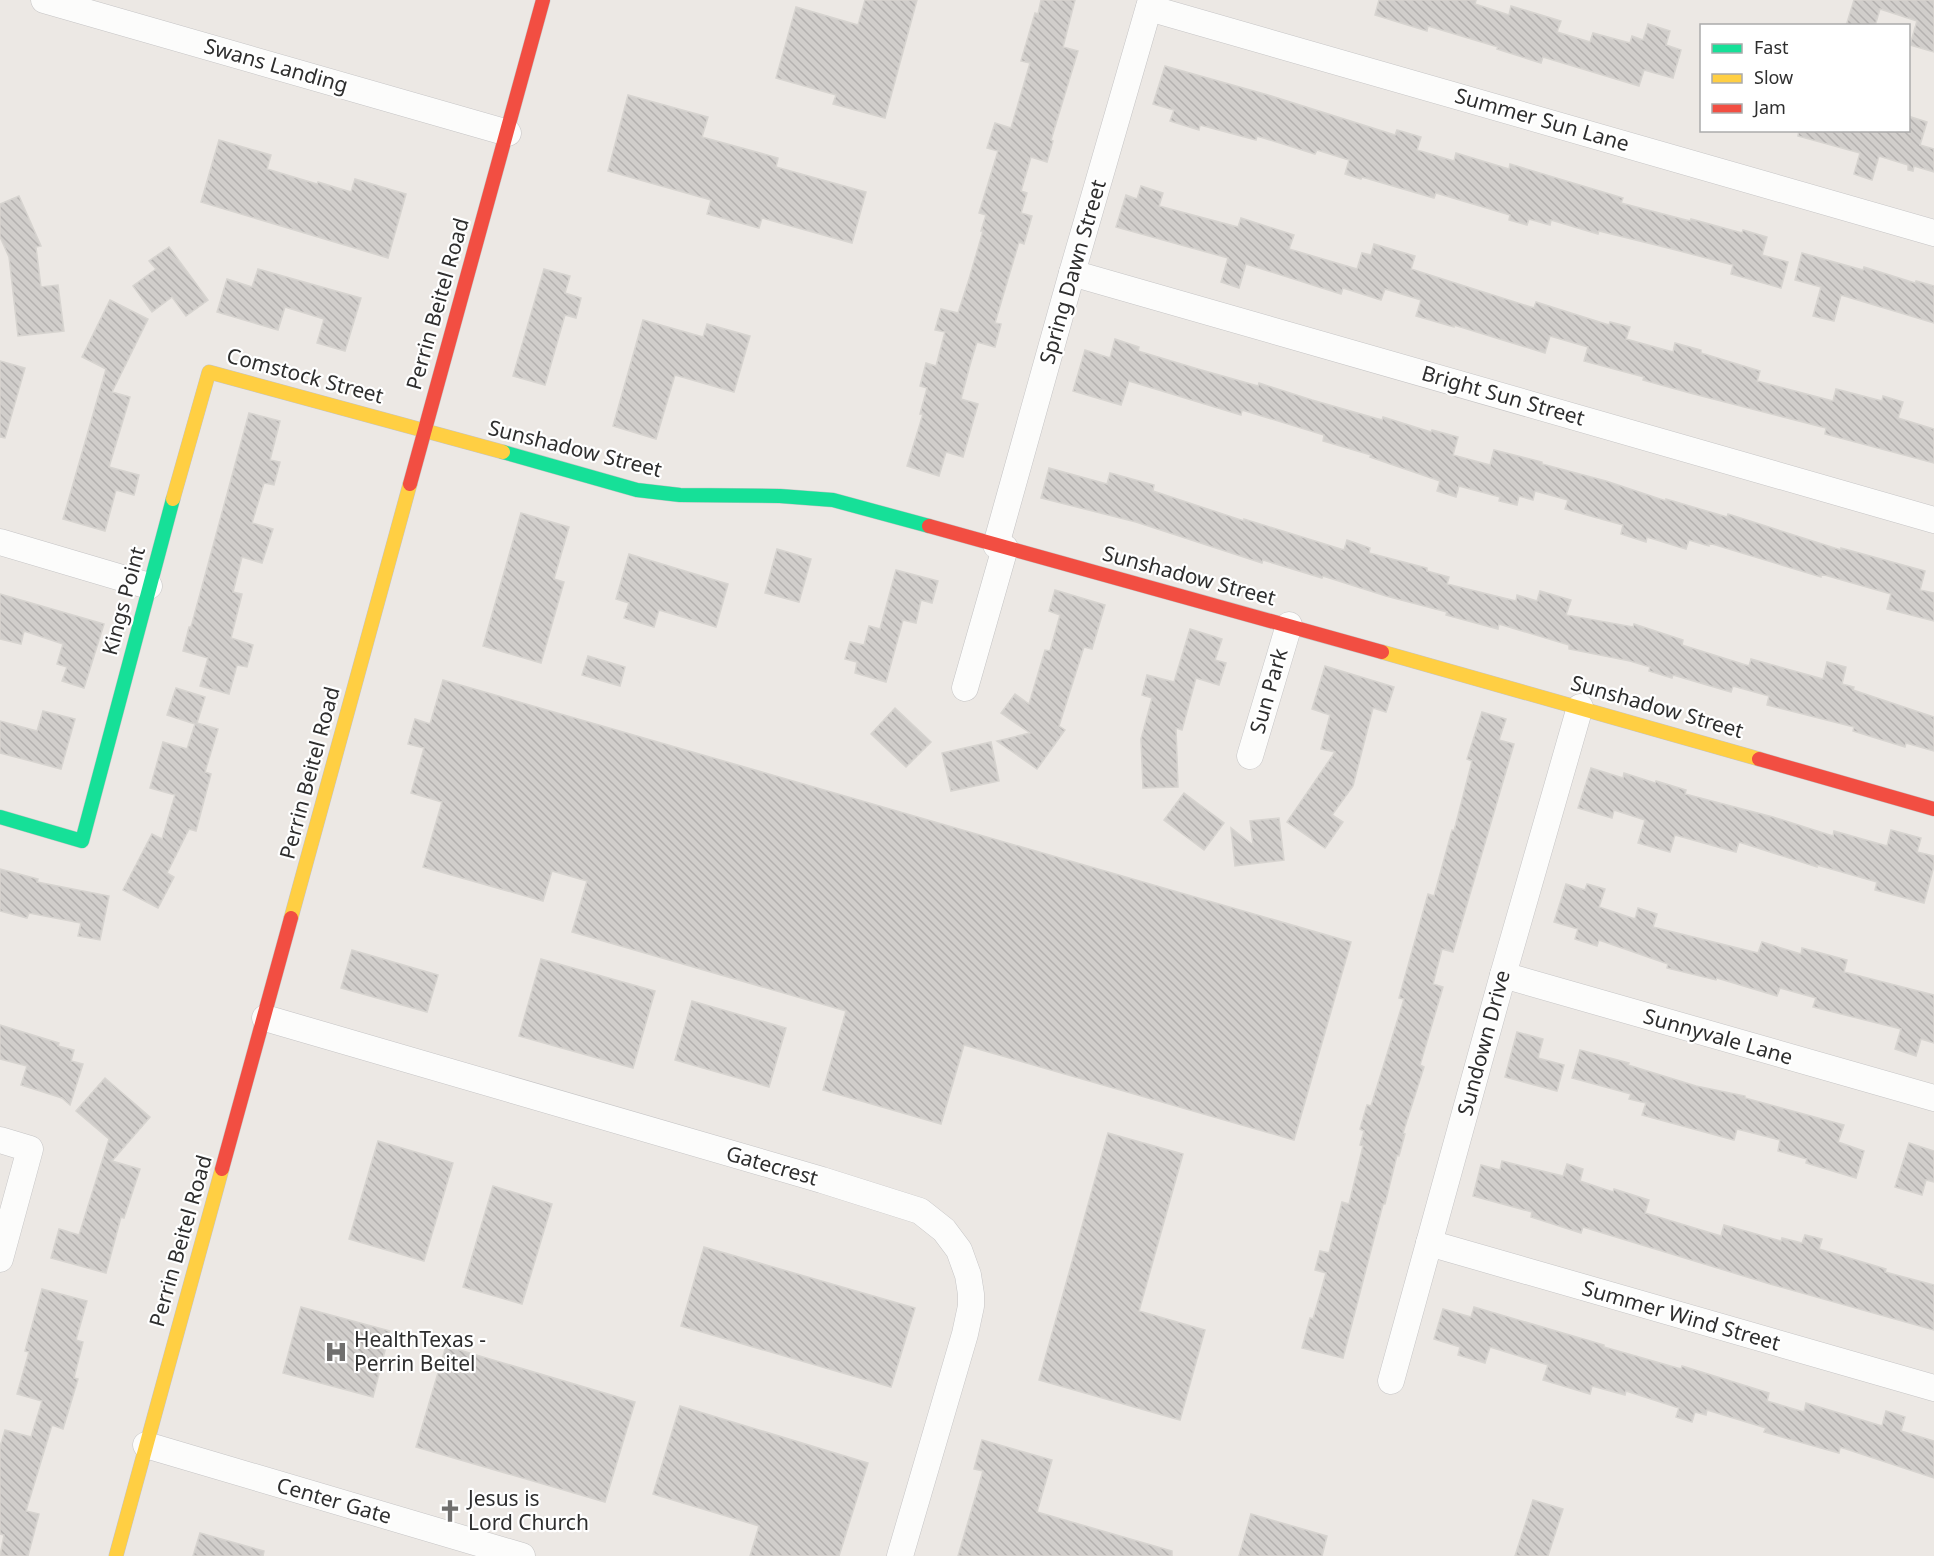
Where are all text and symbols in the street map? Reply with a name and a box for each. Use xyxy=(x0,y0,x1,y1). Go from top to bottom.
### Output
legend xyxy=(1700,24,1910,132)
street label: Swans Landing xyxy=(201,31,351,99)
text: Fast xyxy=(1754,35,1789,59)
text: Slow xyxy=(1754,65,1793,89)
street label: Summer Sun Lane xyxy=(1452,81,1633,157)
text: Jam xyxy=(1752,95,1786,119)
street label: Spring Dawn Street xyxy=(1032,176,1112,367)
street label: Perrin Beitel Road xyxy=(399,215,475,393)
street label: Comstock Street xyxy=(224,341,387,410)
street label: Bright Sun Street xyxy=(1419,358,1588,432)
street label: Sunshadow Street xyxy=(485,413,665,483)
street label: Sunshadow Street xyxy=(1100,538,1279,612)
street label: Kings Point xyxy=(95,543,151,658)
street label: Sun Park xyxy=(1243,644,1294,737)
street label: Sunshadow Street xyxy=(1568,668,1747,744)
street label: Perrin Beitel Road xyxy=(273,683,346,862)
street label: Sundown Drive xyxy=(1450,967,1516,1119)
street label: Sunnyvale Lane xyxy=(1640,1001,1796,1071)
street label: Gatecrest xyxy=(723,1139,822,1192)
street label: Perrin Beitel Road xyxy=(142,1152,218,1330)
street label: Summer Wind Street xyxy=(1579,1273,1784,1357)
place label: HealthTexas - Perrin Beitel xyxy=(354,1325,486,1377)
hospital icon: HealthTexas - Perrin Beitel xyxy=(323,1339,349,1365)
street label: Center Gate xyxy=(274,1470,395,1530)
place label: Jesus is Lord Church xyxy=(466,1484,589,1536)
church icon: Jesus is Lord Church xyxy=(437,1498,463,1524)

